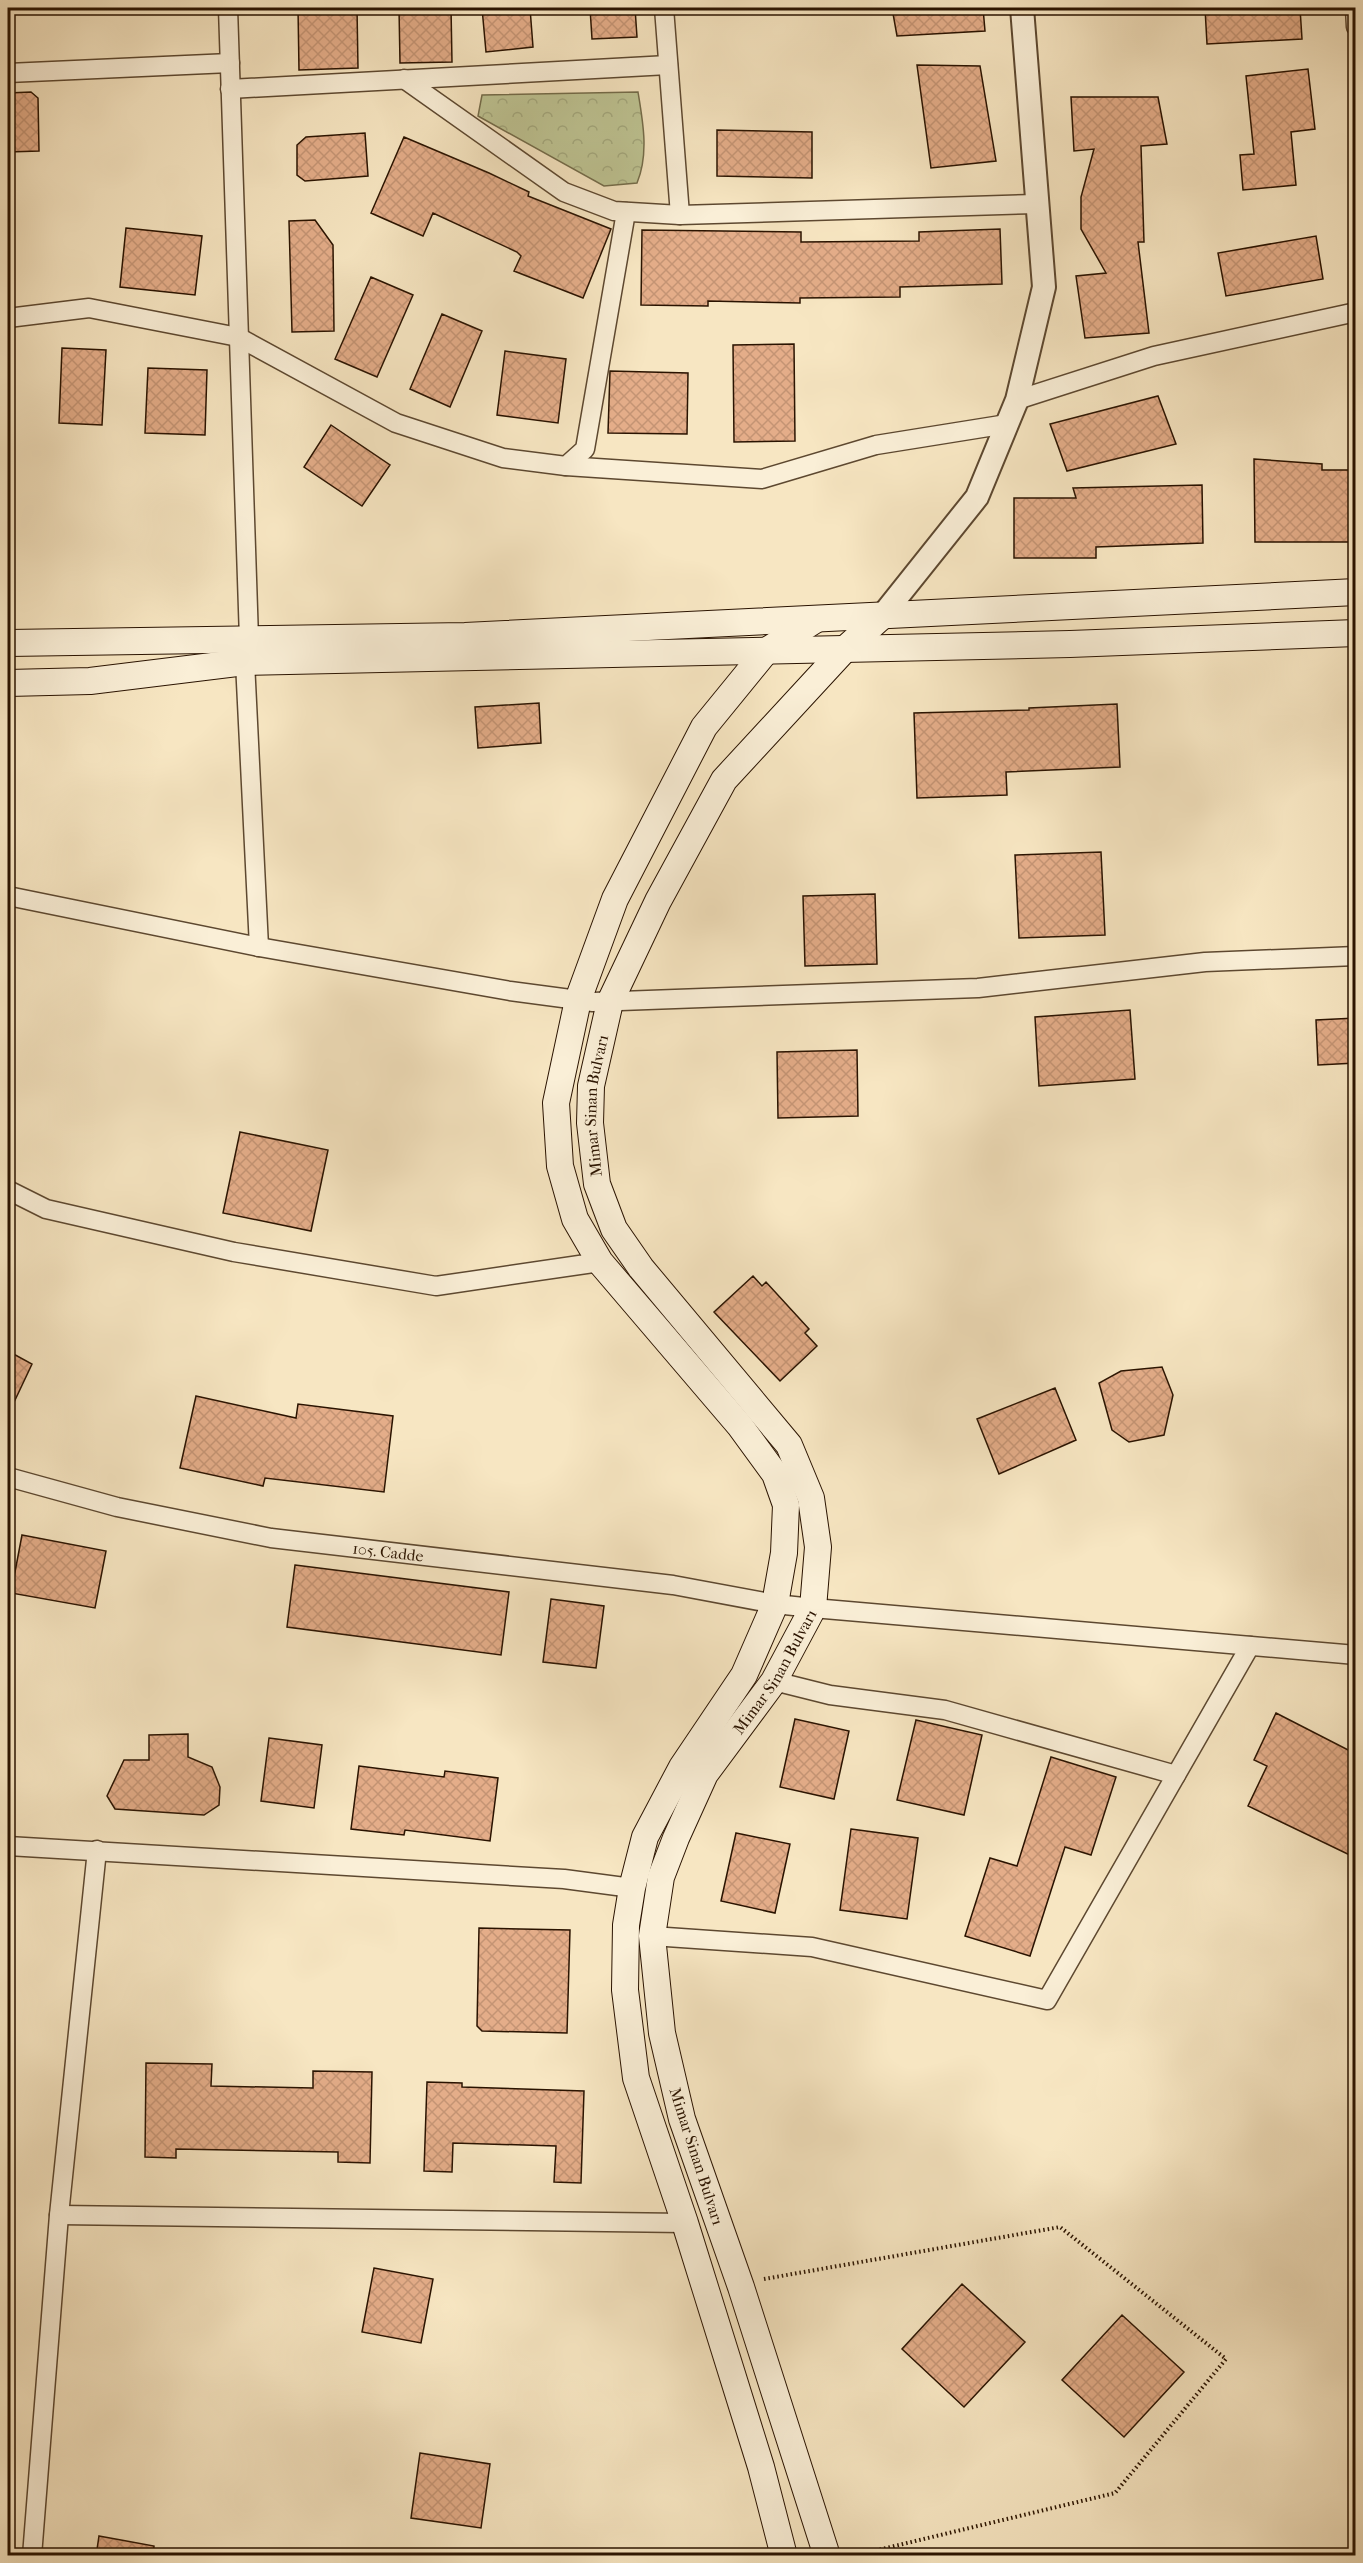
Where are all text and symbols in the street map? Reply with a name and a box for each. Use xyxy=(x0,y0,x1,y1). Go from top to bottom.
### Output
street label: Mimar Sinan Bulvarı xyxy=(581,1033,612,1178)
street label: 105. Cadde xyxy=(351,1539,425,1566)
street label: Mimar Sinan Bulvarı xyxy=(729,1606,821,1738)
street label: Mimar Sinan Bulvarı xyxy=(665,2085,728,2227)

